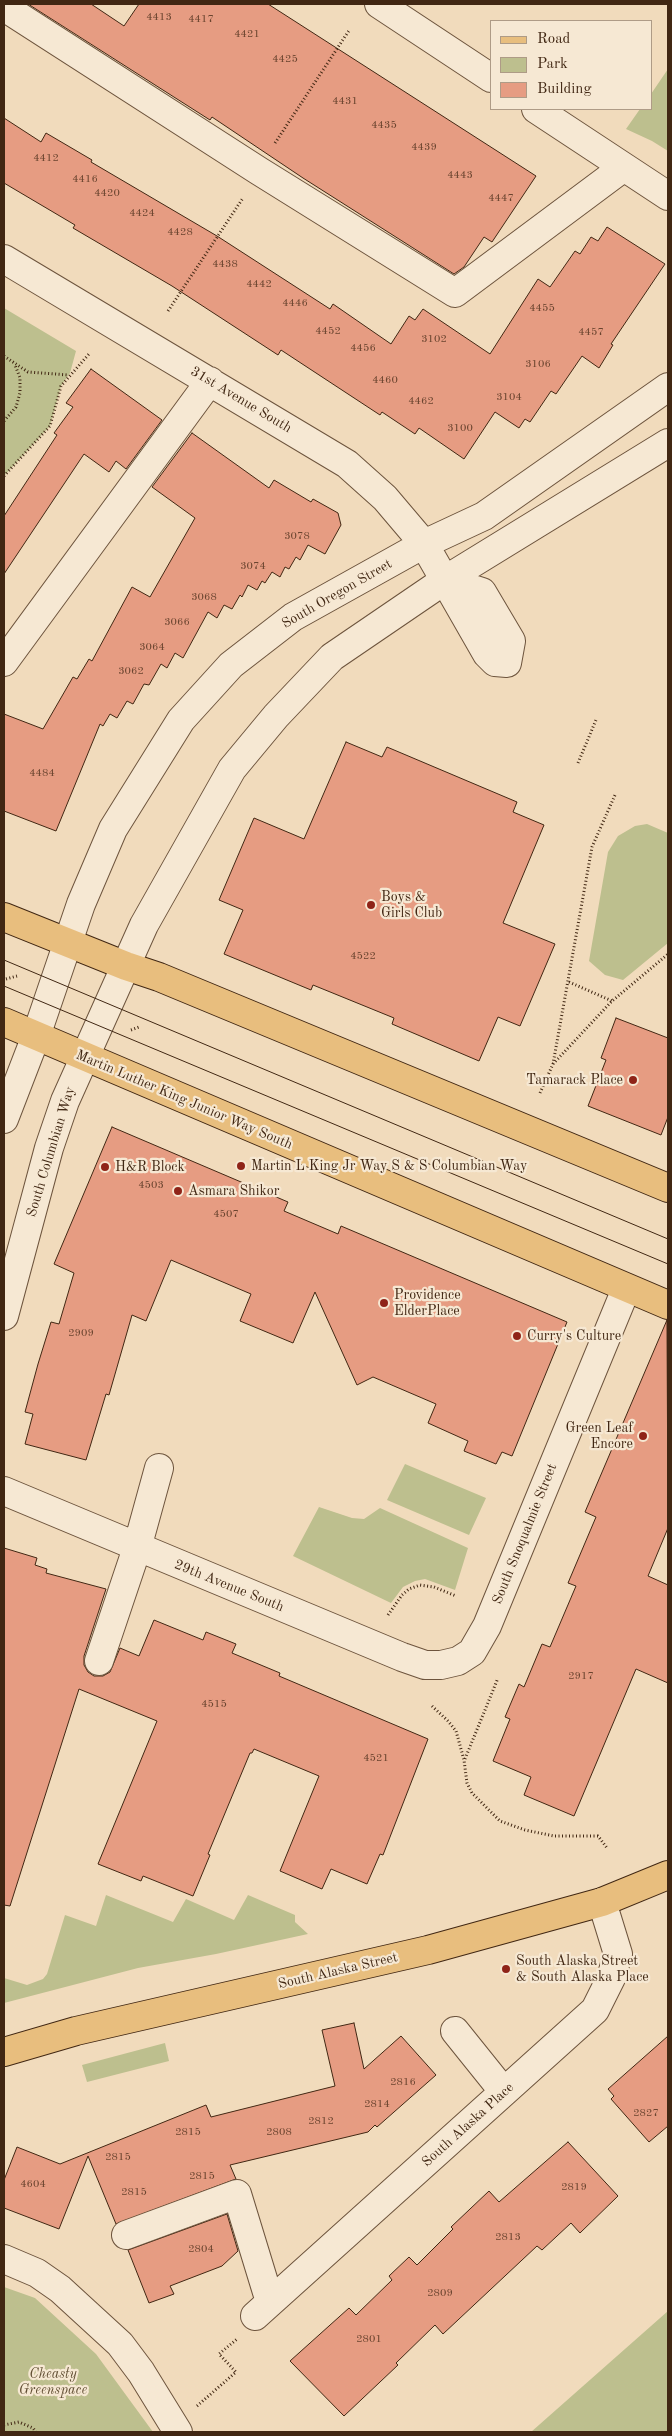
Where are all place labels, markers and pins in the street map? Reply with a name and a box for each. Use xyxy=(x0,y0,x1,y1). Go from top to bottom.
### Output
place label: Boys & Girls Club xyxy=(381,889,442,922)
marker: Boys & Girls Club xyxy=(365,899,377,911)
place label: Tamarack Place xyxy=(526,1072,623,1088)
marker: Tamarack Place xyxy=(627,1074,639,1086)
place label: Martin L King Jr Way S & S Columbian Way xyxy=(251,1158,527,1174)
place label: H&R Block xyxy=(115,1159,185,1175)
marker: Martin L King Jr Way S & S Columbian Way xyxy=(235,1160,247,1172)
marker: H&R Block xyxy=(99,1161,111,1173)
place label: Asmara Shikor xyxy=(188,1183,279,1199)
marker: Asmara Shikor xyxy=(172,1185,184,1197)
place label: Providence ElderPlace xyxy=(394,1287,461,1320)
marker: Providence ElderPlace xyxy=(378,1297,390,1309)
place label: Curry's Culture xyxy=(527,1328,621,1344)
marker: Curry's Culture xyxy=(511,1330,523,1342)
place label: Green Leaf Encore xyxy=(565,1420,633,1452)
marker: Green Leaf Encore xyxy=(637,1430,649,1442)
place label: South Alaska Street & South Alaska Place xyxy=(516,1953,649,1985)
marker: South Alaska Street & South Alaska Place xyxy=(500,1963,512,1975)

